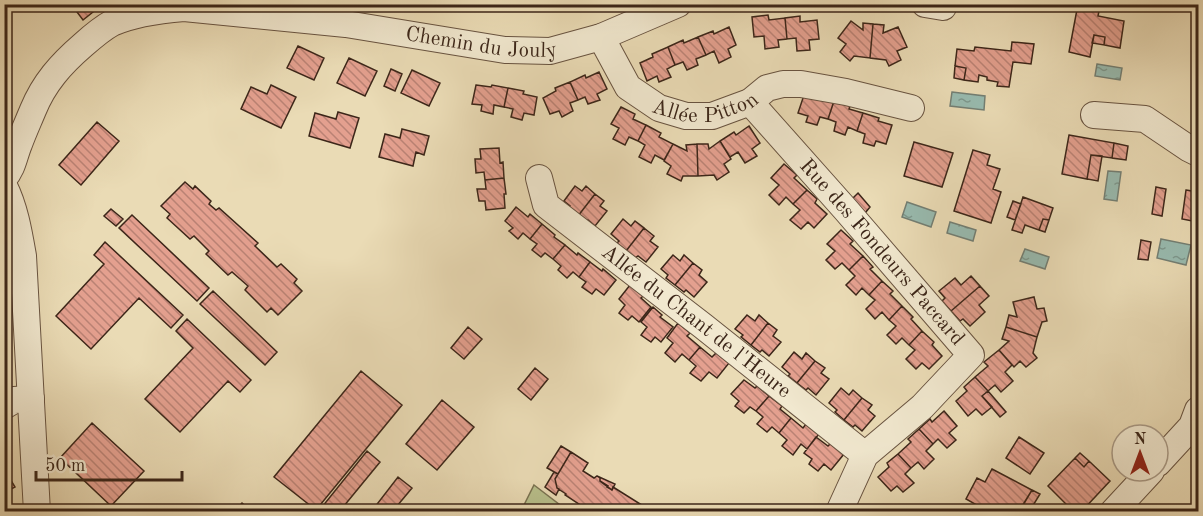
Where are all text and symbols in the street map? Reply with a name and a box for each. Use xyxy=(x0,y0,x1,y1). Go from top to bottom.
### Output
street label: Chemin du Jouly xyxy=(404,23,560,62)
street label: Allée Pitton xyxy=(649,89,763,127)
street label: Rue des Fondeurs Paccard xyxy=(795,155,968,350)
street label: Allée du Chant de l'Heure xyxy=(597,241,795,402)
north arrow xyxy=(1110,423,1170,483)
text: N xyxy=(1134,432,1147,448)
scale bar xyxy=(36,444,182,482)
text: 50 m xyxy=(45,457,85,475)

